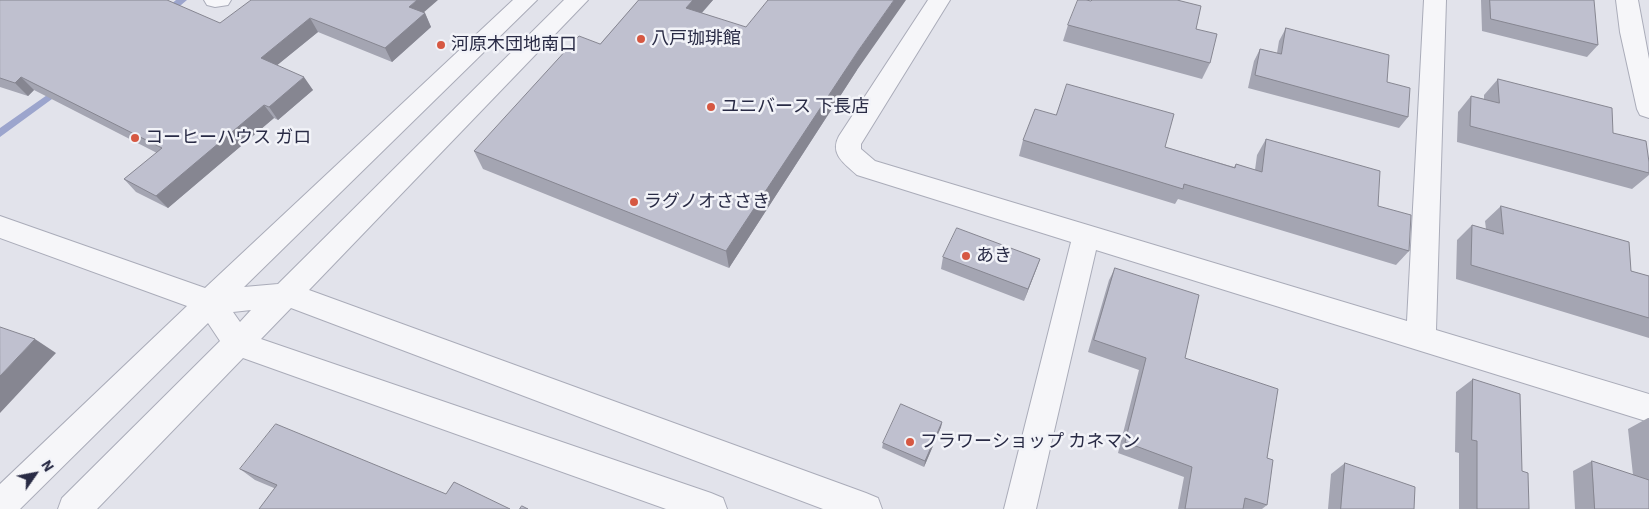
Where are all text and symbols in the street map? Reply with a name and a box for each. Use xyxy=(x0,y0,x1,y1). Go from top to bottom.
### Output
place label: 八戸珈琲館 xyxy=(651,28,741,50)
marker: 八戸珈琲館 xyxy=(635,33,647,45)
place label: 河原木団地南口 xyxy=(451,34,577,56)
marker: 河原木団地南口 xyxy=(435,39,447,51)
place label: ユニバース 下長店 xyxy=(721,96,869,118)
marker: ユニバース 下長店 xyxy=(705,101,717,113)
place label: コーヒーハウス ガロ xyxy=(145,127,311,149)
marker: コーヒーハウス ガロ xyxy=(129,132,141,144)
place label: ラグノオささき xyxy=(644,191,770,213)
marker: ラグノオささき xyxy=(628,196,640,208)
place label: あき xyxy=(976,245,1012,267)
marker: あき xyxy=(960,250,972,262)
place label: フラワーショップ カネマン xyxy=(920,431,1140,453)
marker: フラワーショップ カネマン xyxy=(904,436,916,448)
north arrow xyxy=(10,449,60,499)
text: N xyxy=(37,457,58,475)

